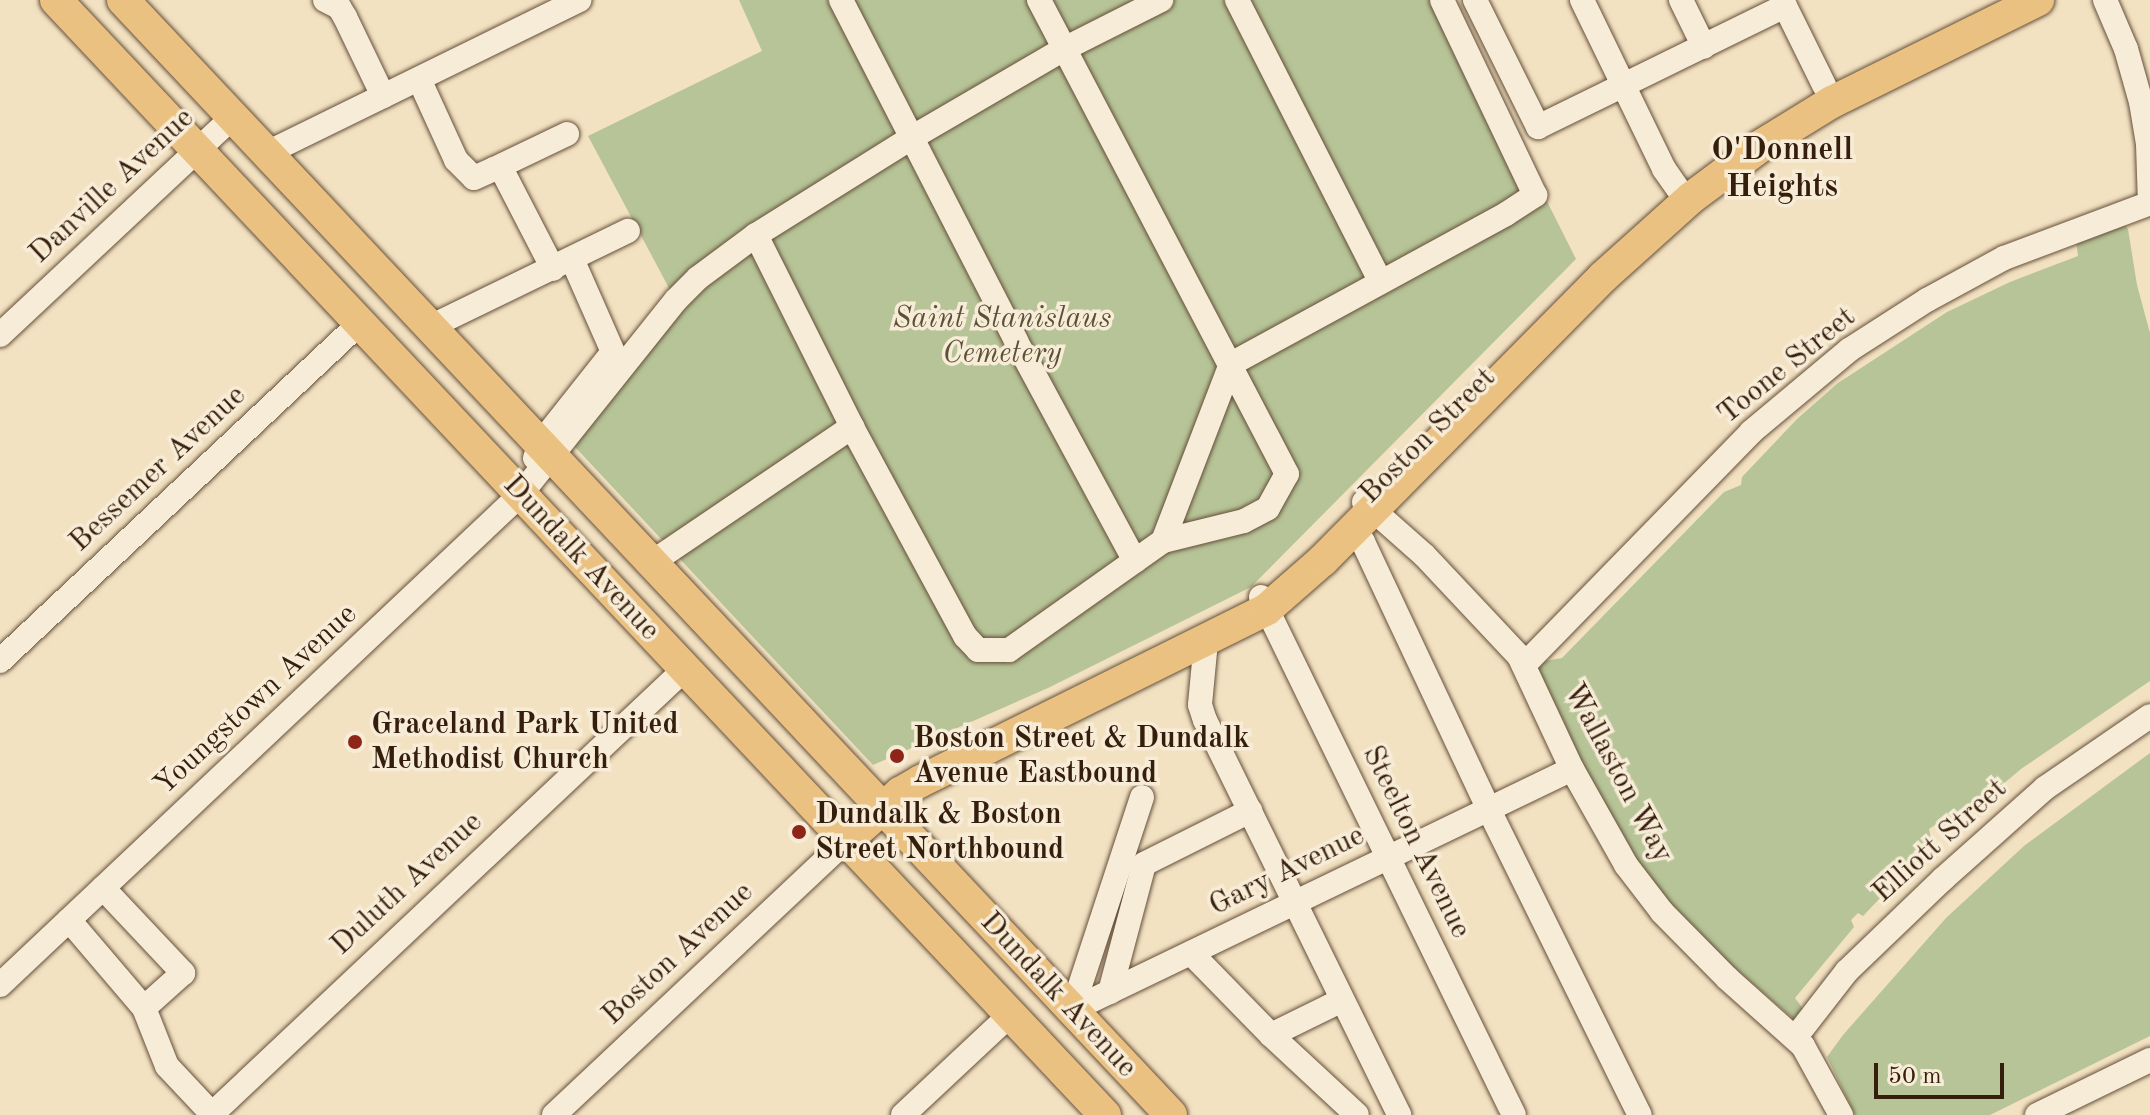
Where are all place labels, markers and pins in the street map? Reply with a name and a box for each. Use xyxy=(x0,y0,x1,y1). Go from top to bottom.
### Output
place label: Graceland Park United Methodist Church xyxy=(371,707,679,778)
place label: Boston Street & Dundalk Avenue Eastbound xyxy=(913,721,1250,792)
marker: Graceland Park United Methodist Church xyxy=(346,733,364,751)
marker: Boston Street & Dundalk Avenue Eastbound xyxy=(888,747,906,765)
place label: Dundalk & Boston Street Northbound xyxy=(815,797,1064,868)
marker: Dundalk & Boston Street Northbound xyxy=(790,823,808,841)

